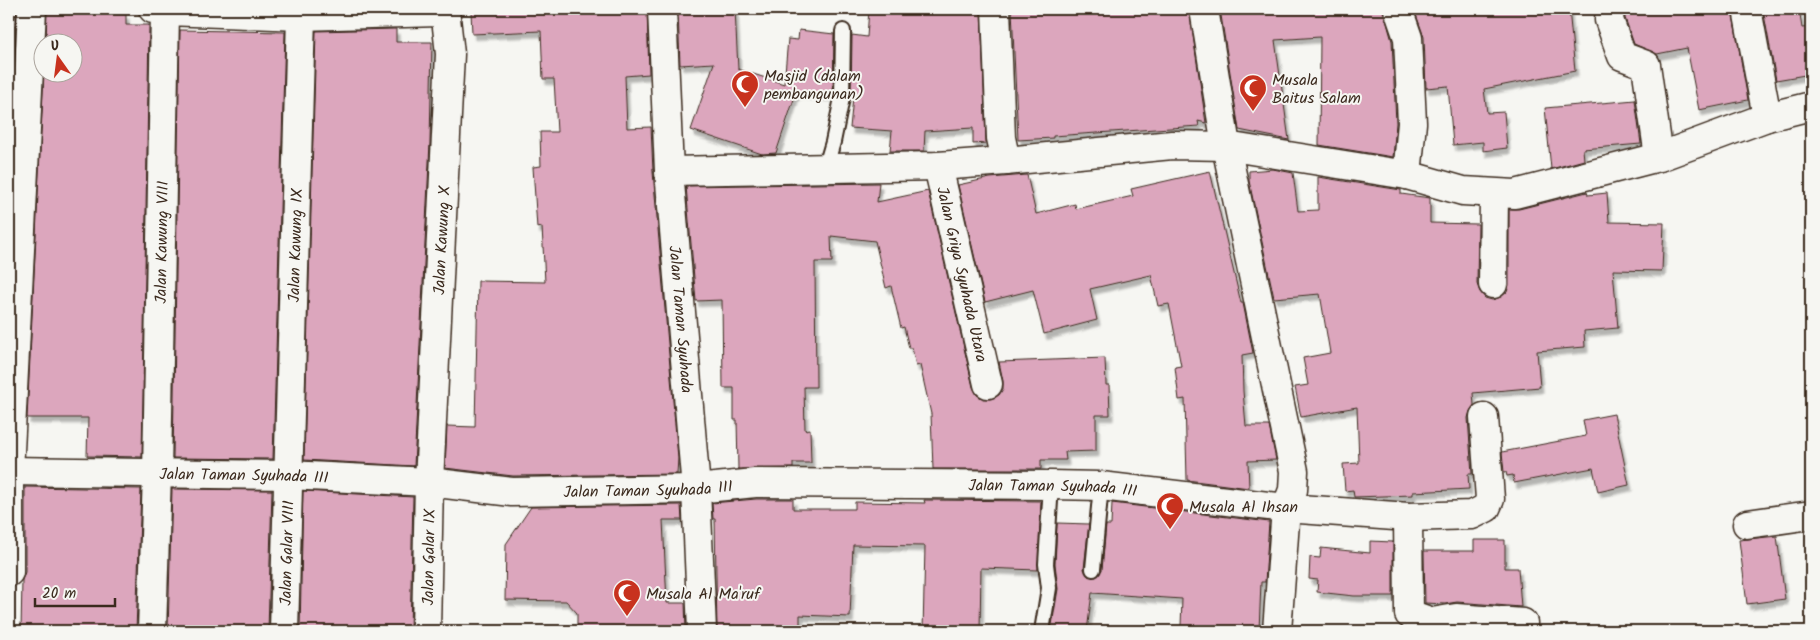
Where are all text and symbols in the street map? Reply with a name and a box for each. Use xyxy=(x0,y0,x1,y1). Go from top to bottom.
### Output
north arrow xyxy=(32,32,82,82)
text: U xyxy=(48,35,62,58)
place label: Masjid (dalam pembangunan) xyxy=(763,64,864,107)
place label: Musala Baitus Salam xyxy=(1272,68,1361,111)
mosque icon: Masjid (dalam pembangunan) xyxy=(730,69,760,108)
mosque icon: Musala Baitus Salam xyxy=(1238,73,1268,112)
street label: Jalan Kawung VIII xyxy=(149,180,176,304)
street label: Jalan Kawung X xyxy=(427,184,458,295)
street label: Jalan Griya Syuhada Utara xyxy=(929,184,994,365)
street label: Jalan Kawung IX xyxy=(282,187,310,303)
street label: Jalan Taman Syuhada xyxy=(661,245,699,394)
street label: Jalan Taman Syuhada III xyxy=(159,462,329,491)
street label: Jalan Taman Syuhada III xyxy=(968,473,1139,504)
street label: Jalan Taman Syuhada III xyxy=(563,474,734,505)
mosque icon: Musala Al Ihsan xyxy=(1155,491,1185,530)
place label: Musala Al Ihsan xyxy=(1189,495,1298,520)
street label: Jalan Galar VIII xyxy=(274,500,302,606)
street label: Jalan Galar IX xyxy=(416,507,443,606)
scale bar xyxy=(35,575,115,607)
mosque icon: Musala Al Ma'ruf xyxy=(612,578,642,617)
text: 20 m xyxy=(42,582,76,606)
place label: Musala Al Ma'ruf xyxy=(646,582,762,607)

